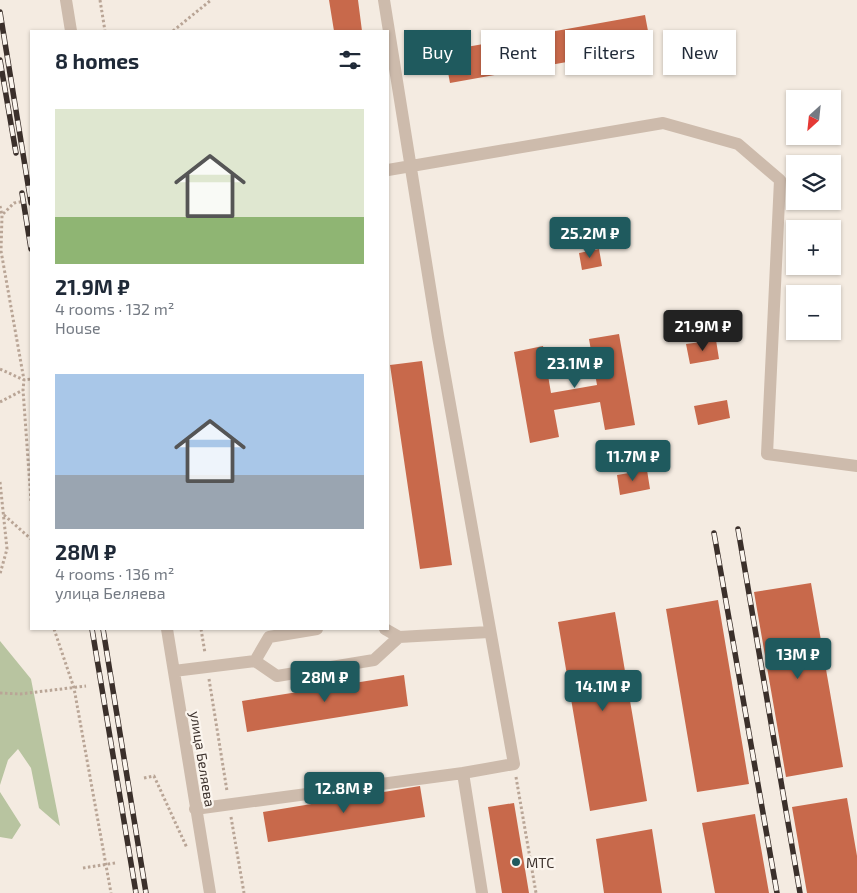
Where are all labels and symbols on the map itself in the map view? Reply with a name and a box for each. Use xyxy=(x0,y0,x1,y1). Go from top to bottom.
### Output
north arrow xyxy=(786,90,841,145)
pin: 25.2M ₽ xyxy=(544,216,636,259)
pin: 21.9M ₽ xyxy=(657,310,749,352)
pin: 23.1M ₽ xyxy=(529,346,621,389)
pin: 11.7M ₽ xyxy=(587,440,679,482)
pin: 13M ₽ xyxy=(763,638,833,680)
pin: 28M ₽ xyxy=(290,660,360,703)
pin: 14.1M ₽ xyxy=(557,670,649,712)
street label: улица Беляева xyxy=(187,710,219,808)
pin: 12.8M ₽ xyxy=(298,772,390,814)
place label: МТС xyxy=(526,854,554,871)
marker: МТС xyxy=(510,856,522,868)

